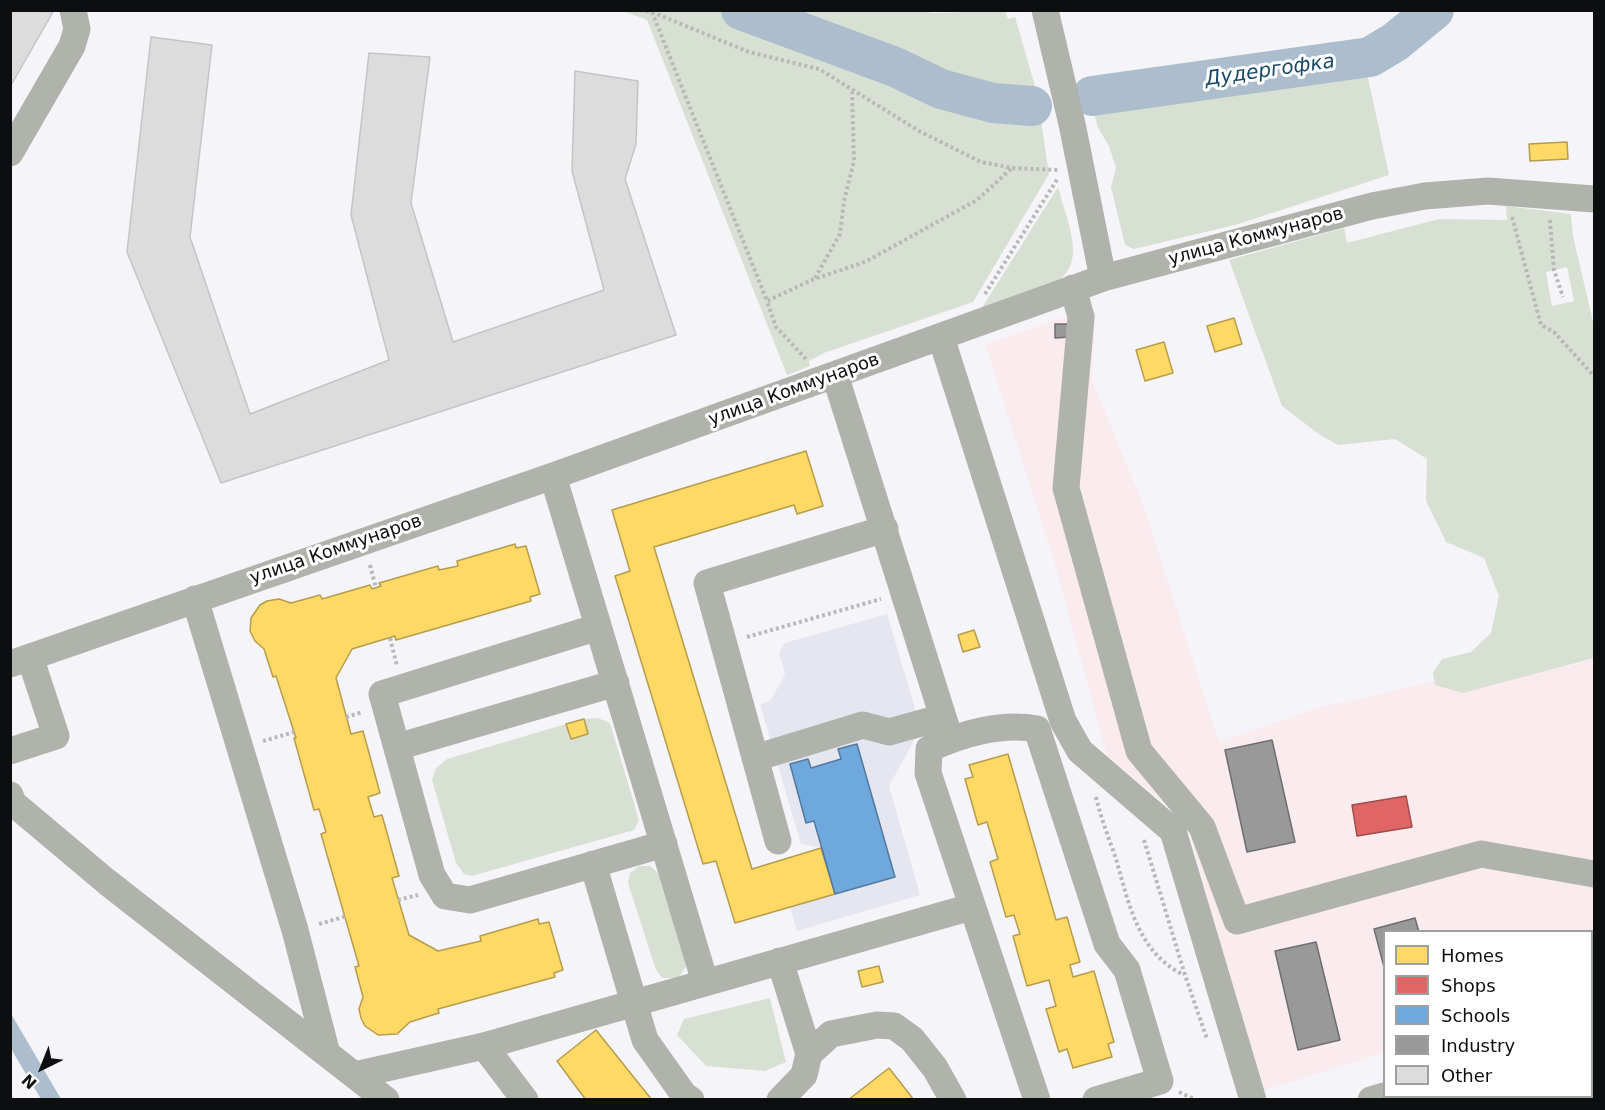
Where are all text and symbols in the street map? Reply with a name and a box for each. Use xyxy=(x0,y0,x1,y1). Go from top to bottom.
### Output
water label: Дудергофка xyxy=(1204,50,1336,92)
street label: улица Коммунаров xyxy=(1166,203,1346,271)
street label: улица Коммунаров xyxy=(706,349,882,431)
street label: улица Коммунаров xyxy=(247,510,425,590)
legend xyxy=(1383,930,1593,1098)
text: Homes xyxy=(1441,945,1504,966)
text: Shops xyxy=(1441,975,1496,996)
text: Schools xyxy=(1441,1005,1510,1026)
text: Industry xyxy=(1441,1035,1515,1056)
north arrow xyxy=(12,1038,72,1098)
text: Other xyxy=(1441,1065,1492,1086)
text: N xyxy=(18,1070,41,1093)

